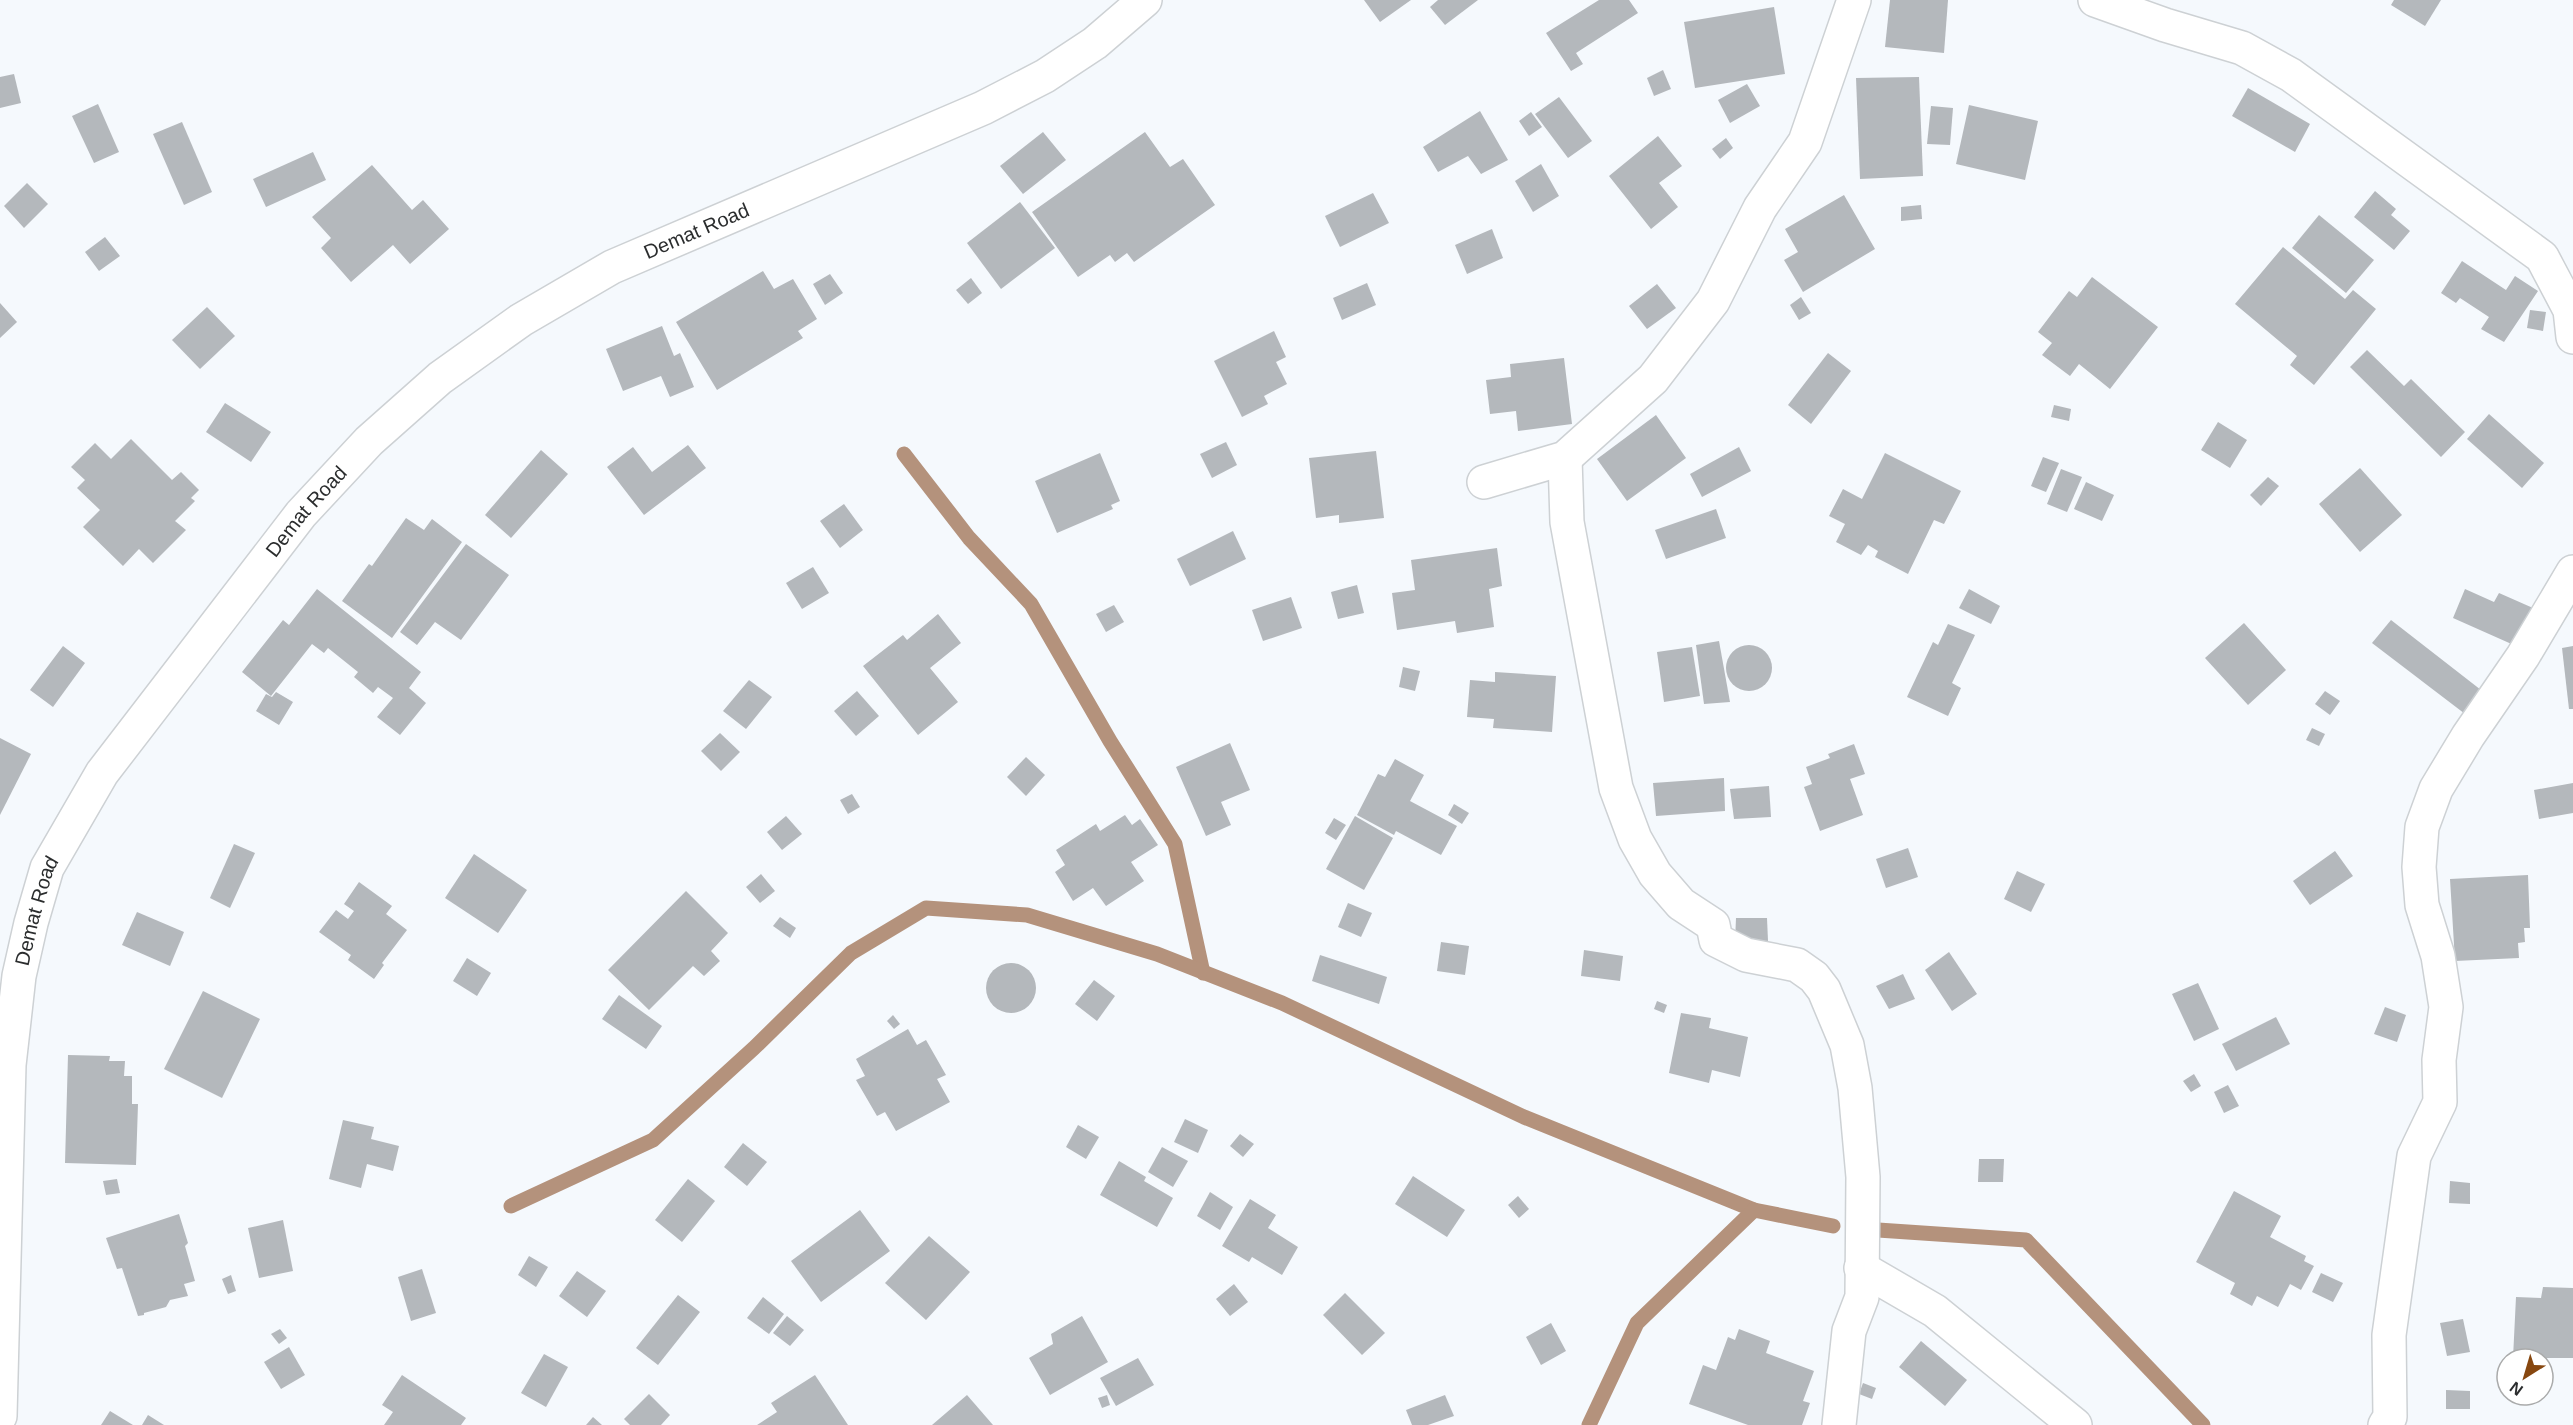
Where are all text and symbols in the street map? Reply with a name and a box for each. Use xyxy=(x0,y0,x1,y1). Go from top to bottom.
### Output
street label: Demat Road xyxy=(640,199,752,263)
street label: Demat Road xyxy=(261,462,351,561)
street label: Demat Road xyxy=(11,852,62,968)
north arrow xyxy=(2495,1347,2555,1407)
text: N xyxy=(2507,1378,2526,1399)

